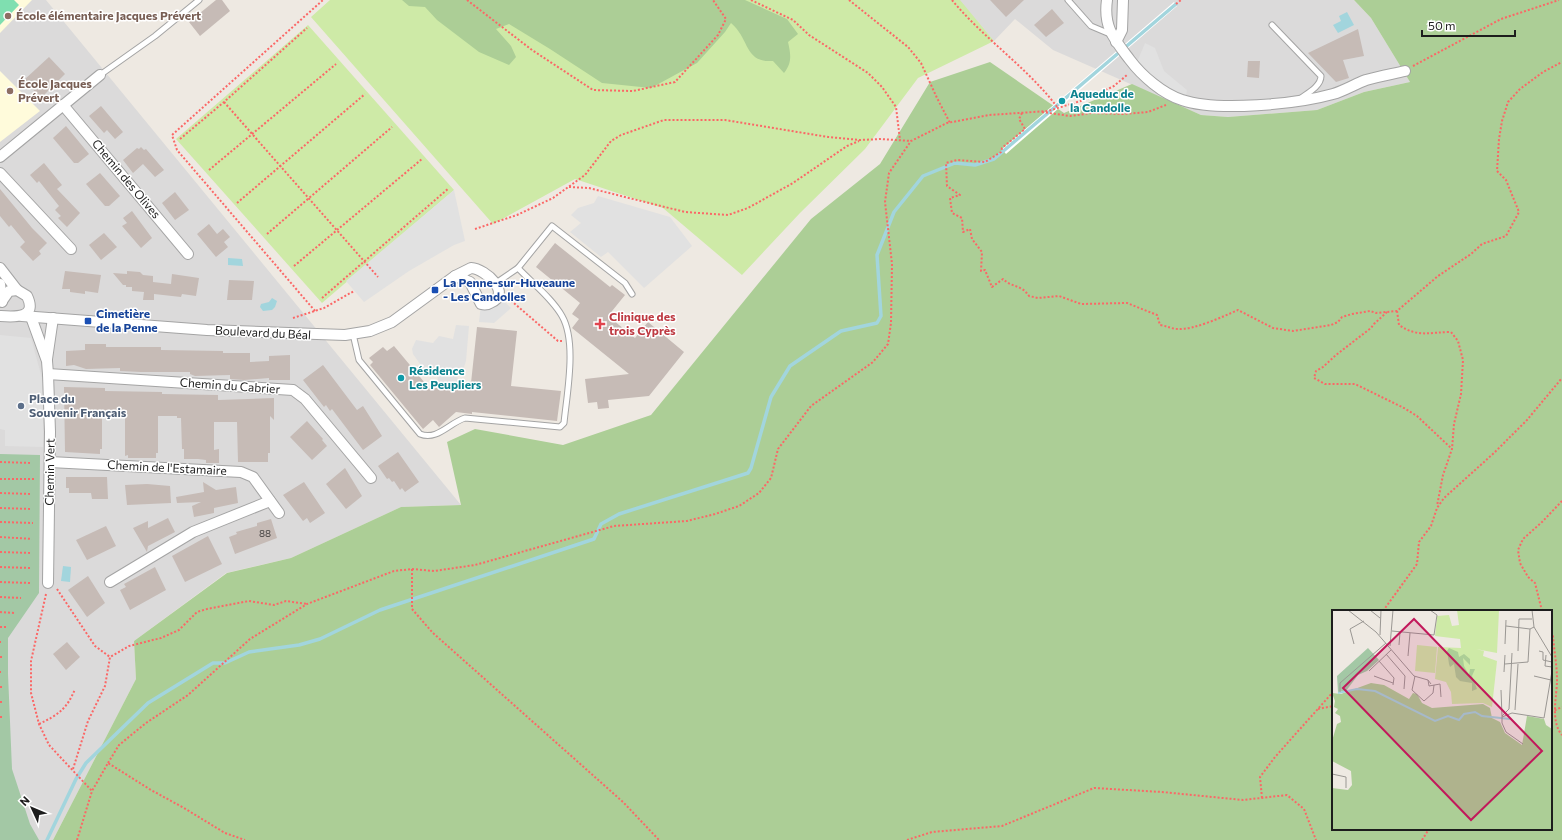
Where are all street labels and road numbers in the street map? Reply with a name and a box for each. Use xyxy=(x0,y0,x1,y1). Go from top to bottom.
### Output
street label: Chemin des Olives xyxy=(90,136,164,221)
street label: Boulevard du Béal xyxy=(215,322,312,342)
street label: Chemin du Cabrier xyxy=(179,375,281,396)
street label: Chemin Vert xyxy=(41,438,57,506)
street label: Chemin de l'Estamaire xyxy=(107,457,227,477)

